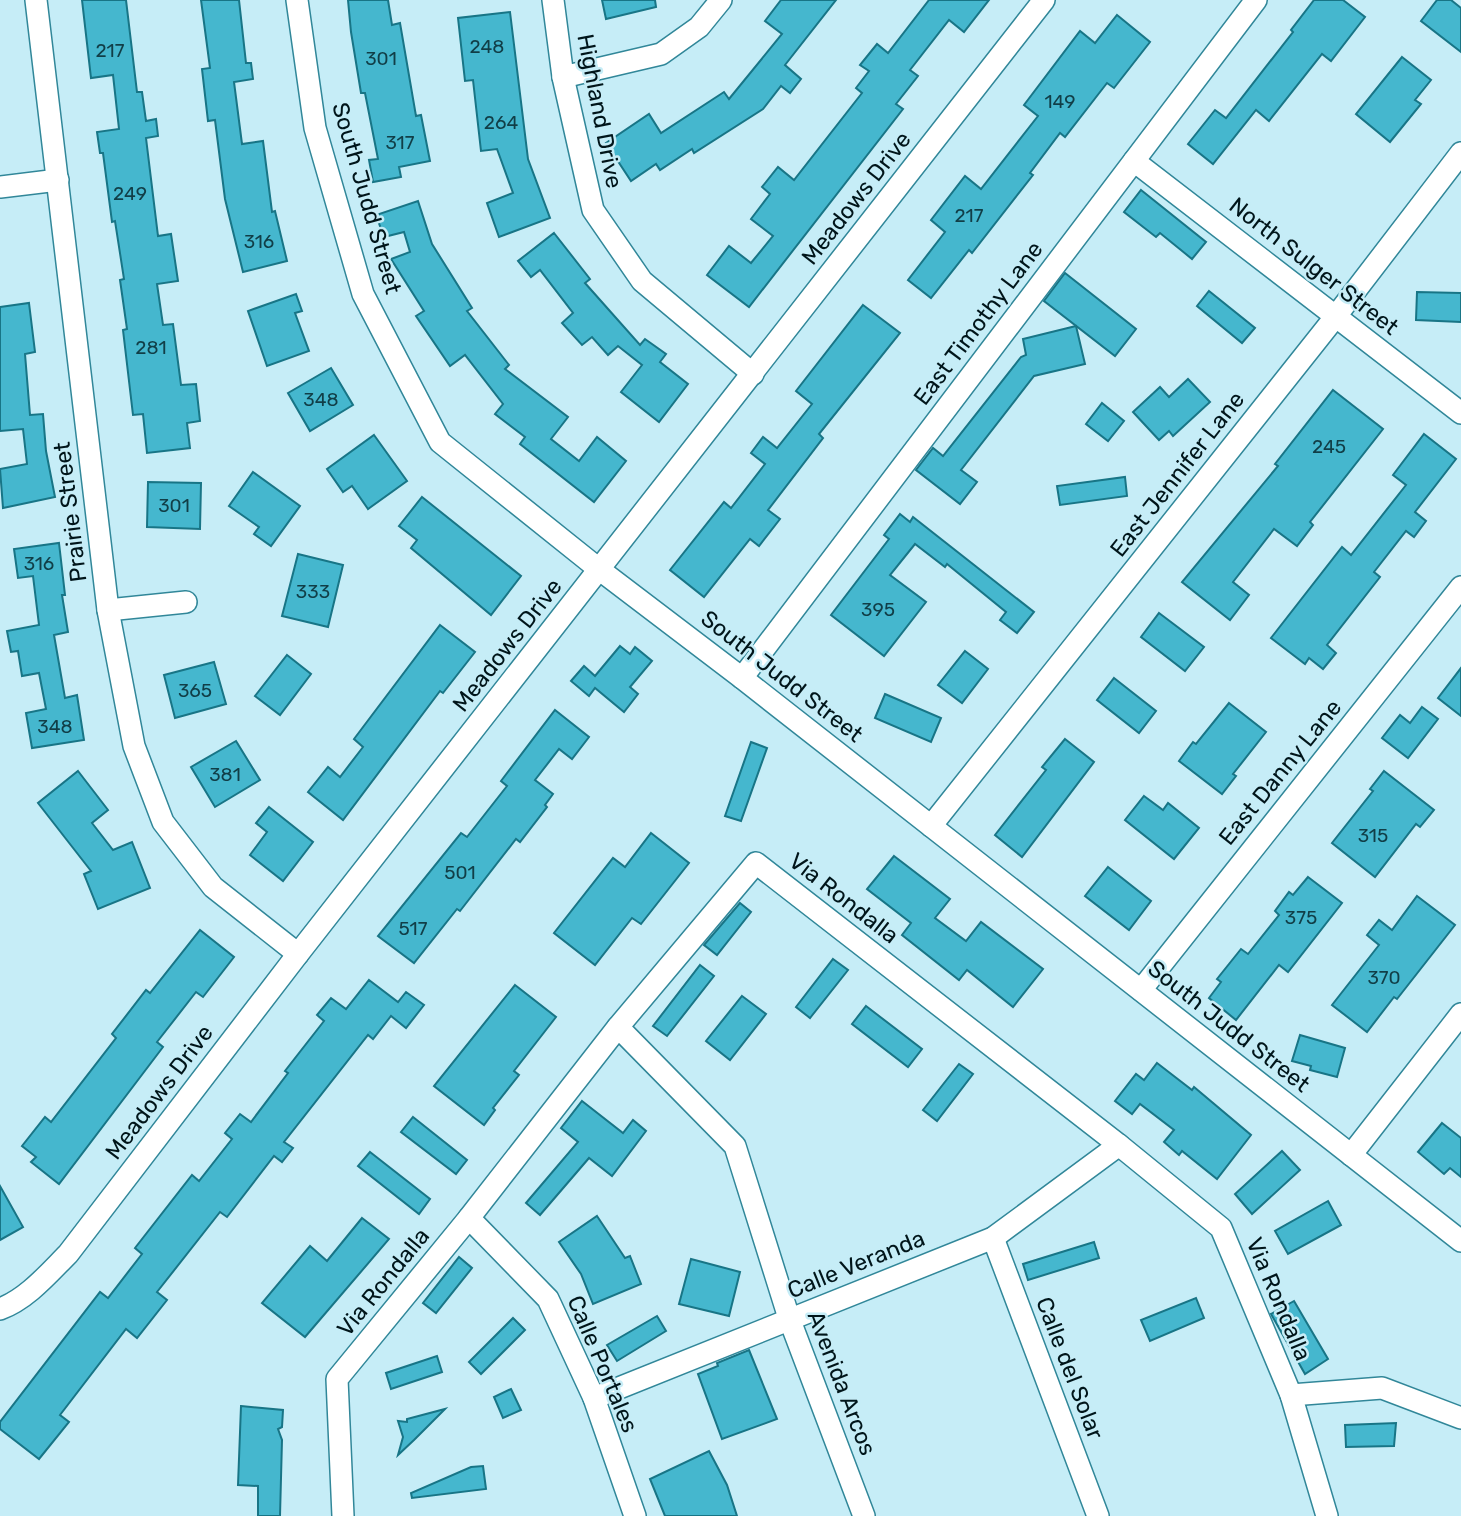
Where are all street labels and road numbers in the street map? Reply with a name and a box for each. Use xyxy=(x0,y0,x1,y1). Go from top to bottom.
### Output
street label: Highland Drive xyxy=(571,31,629,191)
street label: South Judd Street xyxy=(326,99,408,297)
street label: Meadows Drive xyxy=(795,126,917,270)
street label: North Sulger Street xyxy=(1224,191,1404,341)
street label: East Timothy Lane xyxy=(907,236,1049,410)
street label: East Jennifer Lane xyxy=(1104,386,1250,562)
street label: Prairie Street xyxy=(48,440,92,584)
street label: Meadows Drive xyxy=(446,573,568,717)
street label: South Judd Street xyxy=(695,604,869,748)
street label: East Danny Lane xyxy=(1213,694,1347,850)
street label: Via Rondalla xyxy=(784,847,904,949)
street label: South Judd Street xyxy=(1142,954,1316,1098)
street label: Meadows Drive xyxy=(99,1019,219,1165)
street label: Via Rondalla xyxy=(331,1222,435,1342)
street label: Calle Veranda xyxy=(783,1224,929,1304)
street label: Via Rondalla xyxy=(1240,1233,1318,1365)
street label: Calle Portales xyxy=(562,1291,644,1437)
street label: Calle del Solar xyxy=(1030,1293,1110,1443)
street label: Avenida Arcos xyxy=(802,1307,882,1459)

